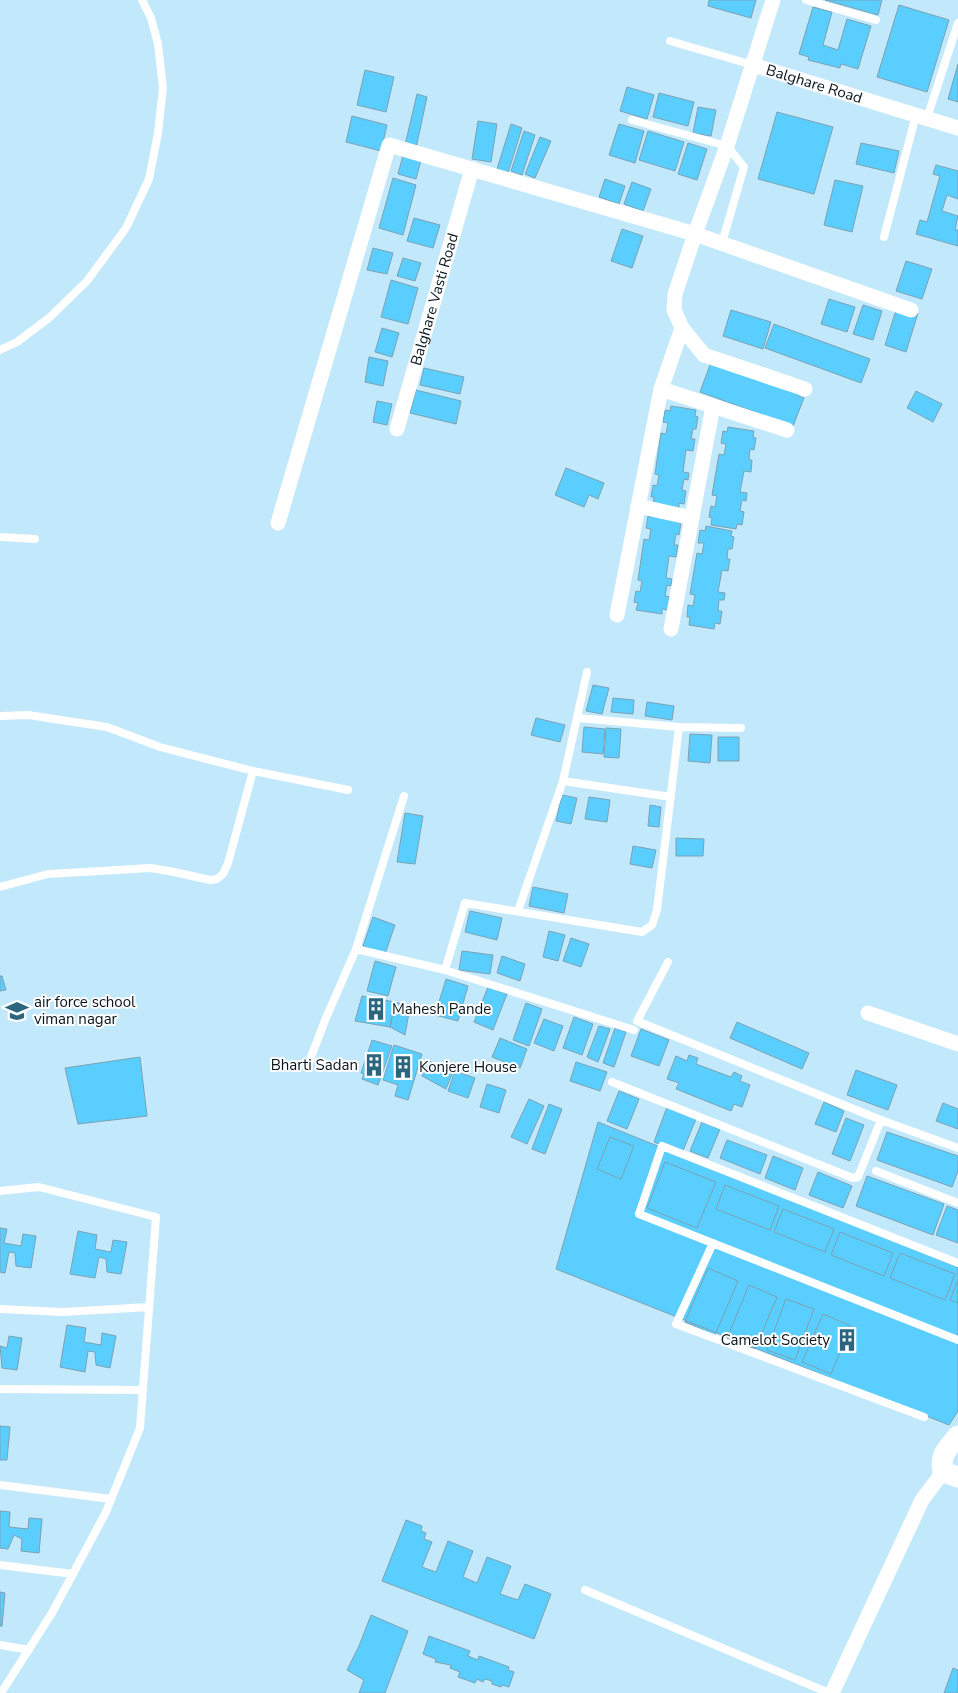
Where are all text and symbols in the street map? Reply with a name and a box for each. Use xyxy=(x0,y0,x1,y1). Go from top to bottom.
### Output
street label: Balghare Road xyxy=(764,60,865,108)
street label: Balghare Vasti Road xyxy=(406,231,463,368)
place label: air force school viman nagar xyxy=(34,992,136,1029)
building icon: Mahesh Pande xyxy=(363,996,389,1022)
school or university icon: air force school viman nagar xyxy=(4,998,30,1024)
place label: Mahesh Pande xyxy=(392,999,491,1019)
building icon: Bharti Sadan xyxy=(361,1052,387,1078)
building icon: Konjere House xyxy=(390,1054,416,1080)
place label: Bharti Sadan xyxy=(271,1055,358,1075)
place label: Konjere House xyxy=(419,1057,517,1077)
building icon: Camelot Society xyxy=(834,1327,860,1353)
place label: Camelot Society xyxy=(721,1330,830,1350)

